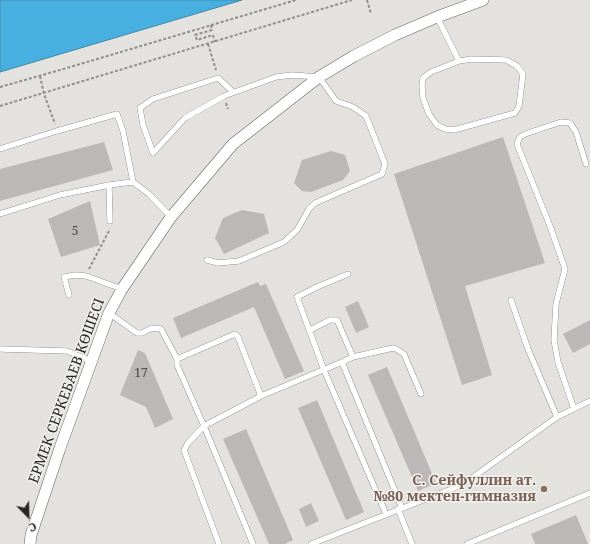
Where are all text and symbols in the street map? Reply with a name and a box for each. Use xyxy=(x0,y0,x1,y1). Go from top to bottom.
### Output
house number: 5 xyxy=(72,225,78,239)
street label: ЕРМЕК СЕРКЕБАЕВ КӨШЕСІ xyxy=(26,296,108,486)
house number: 17 xyxy=(134,367,148,381)
place label: С. Сейфуллин ат. №80 мектеп-гимназия xyxy=(373,473,536,506)
marker: С. Сейфуллин ат. №80 мектеп-гимназия xyxy=(539,484,549,494)
north arrow xyxy=(8,496,48,536)
text: С xyxy=(27,519,39,536)

